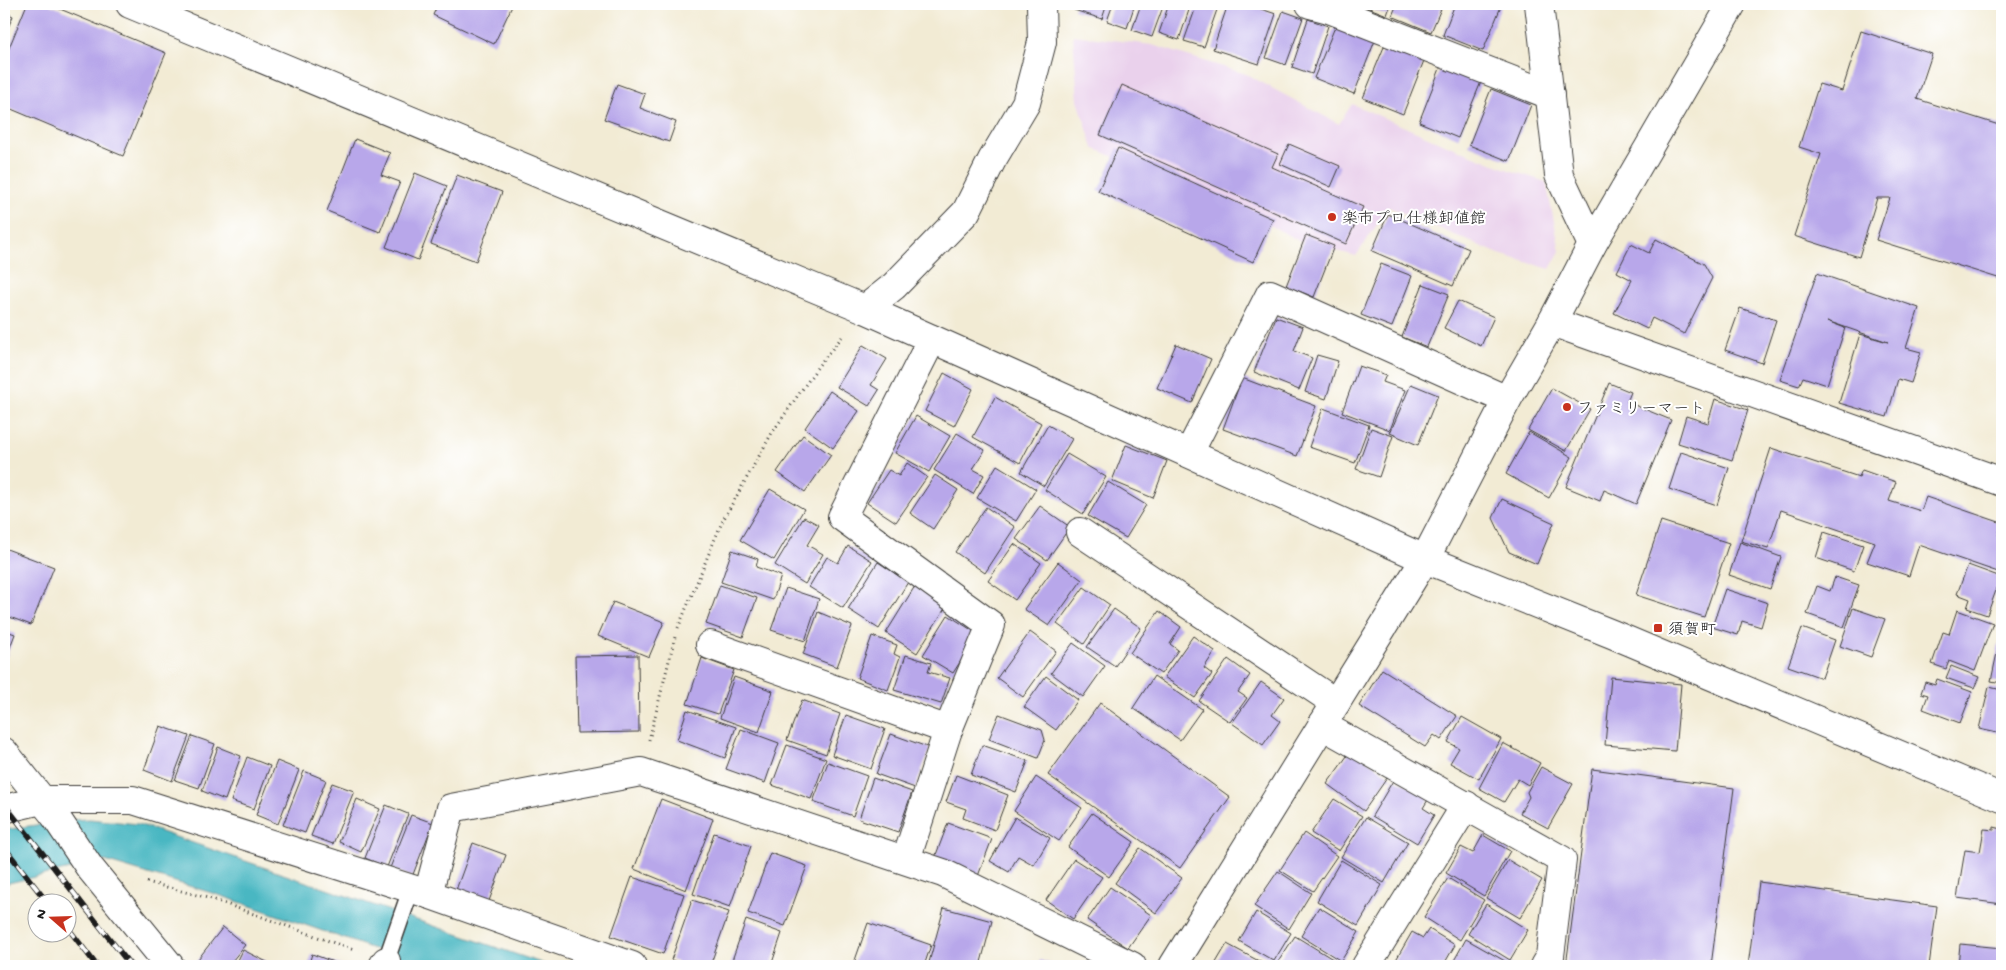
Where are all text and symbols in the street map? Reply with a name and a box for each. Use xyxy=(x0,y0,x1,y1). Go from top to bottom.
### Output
place label: 楽市プロ仕様卸値館 xyxy=(1342,210,1486,230)
marker: 楽市プロ仕様卸値館 xyxy=(1326,211,1338,223)
marker: ファミリーマート xyxy=(1561,401,1573,413)
place label: ファミリーマート xyxy=(1577,401,1705,420)
place label: 須賀町 xyxy=(1668,621,1716,641)
marker: 須賀町 xyxy=(1652,622,1664,634)
north arrow xyxy=(28,892,78,942)
text: N xyxy=(33,907,52,922)

